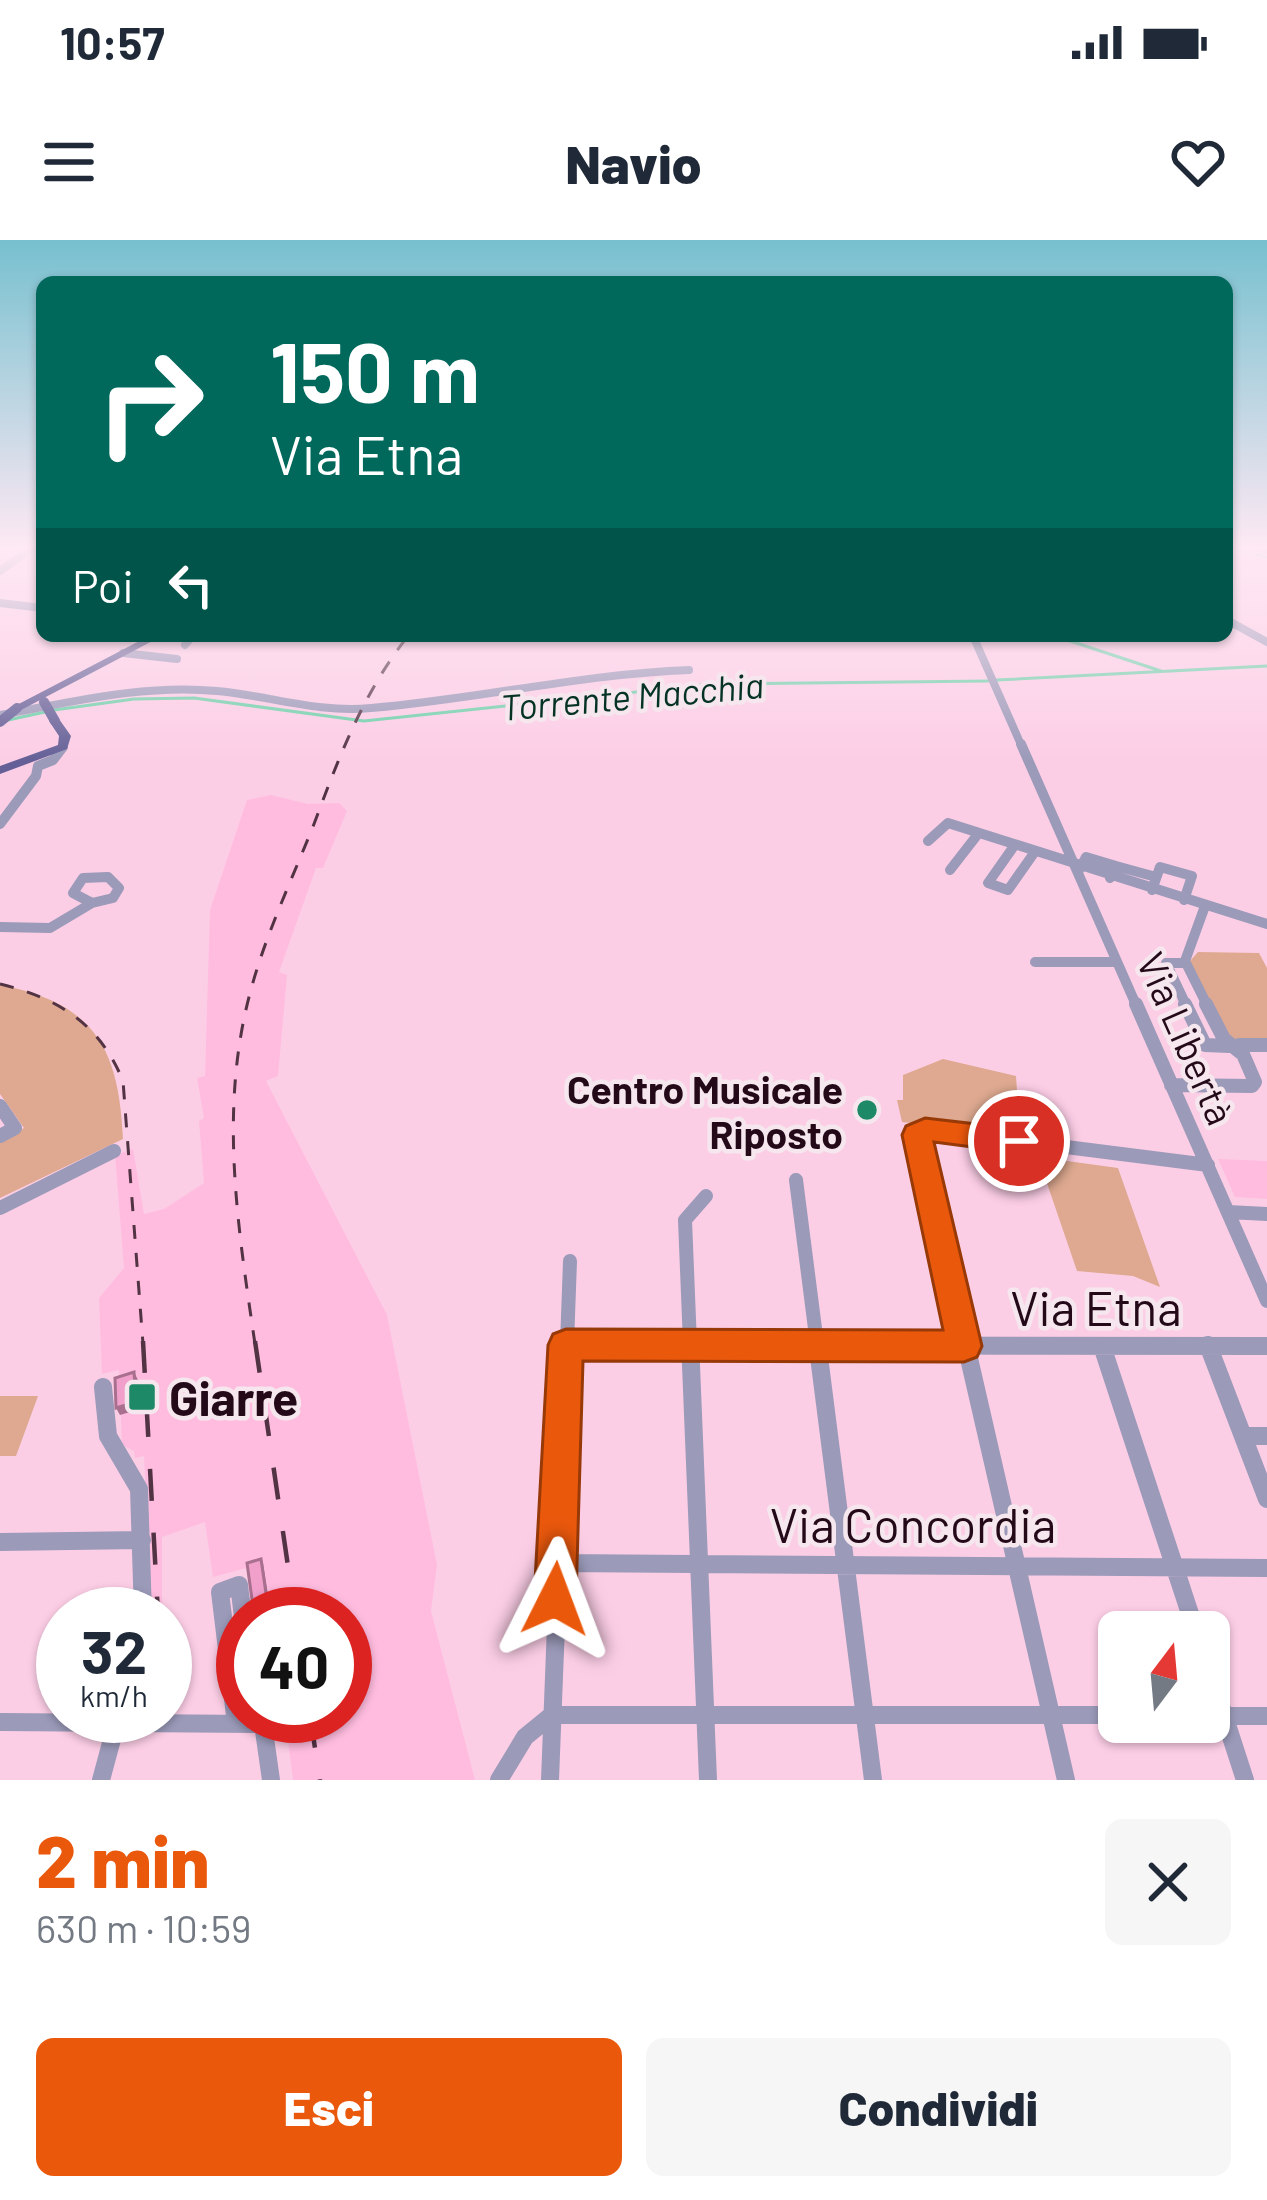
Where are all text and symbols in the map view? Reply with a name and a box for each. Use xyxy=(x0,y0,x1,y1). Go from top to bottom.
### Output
text: 10:57 xyxy=(60,15,165,69)
icon: menu xyxy=(36,129,102,195)
icon: heart xyxy=(1165,129,1231,195)
text: Navio xyxy=(565,130,702,195)
text: 150 m xyxy=(270,319,480,420)
icon: right xyxy=(72,324,228,480)
text: Via Etna xyxy=(270,421,463,486)
icon: left xyxy=(158,552,224,618)
text: Poi xyxy=(72,558,134,612)
water label: Torrente Macchia xyxy=(499,662,765,728)
street label: Via Libertà xyxy=(1128,945,1246,1131)
place label: Centro Musicale Riposto xyxy=(567,1065,843,1157)
pin xyxy=(968,1090,1070,1192)
marker: Centro Musicale Riposto xyxy=(854,1097,880,1123)
icon: arrive xyxy=(986,1108,1052,1174)
street label: Via Etna xyxy=(1010,1278,1182,1336)
place label: Giarre xyxy=(169,1368,298,1426)
marker: Giarre xyxy=(126,1381,158,1413)
street label: Via Concordia xyxy=(770,1495,1056,1553)
position arrow xyxy=(492,1536,618,1662)
speed limit sign: 40 xyxy=(216,1587,372,1743)
north arrow xyxy=(1098,1611,1230,1743)
map controls xyxy=(1098,1611,1230,1743)
text: 32 xyxy=(81,1614,147,1686)
text: km/h xyxy=(80,1677,148,1713)
text: 2 min xyxy=(36,1816,210,1902)
button: close xyxy=(1105,1819,1231,1945)
text: 630 m · 10:59 xyxy=(36,1904,251,1951)
button: Esci xyxy=(36,2038,622,2176)
button: Condividi xyxy=(646,2038,1231,2176)

